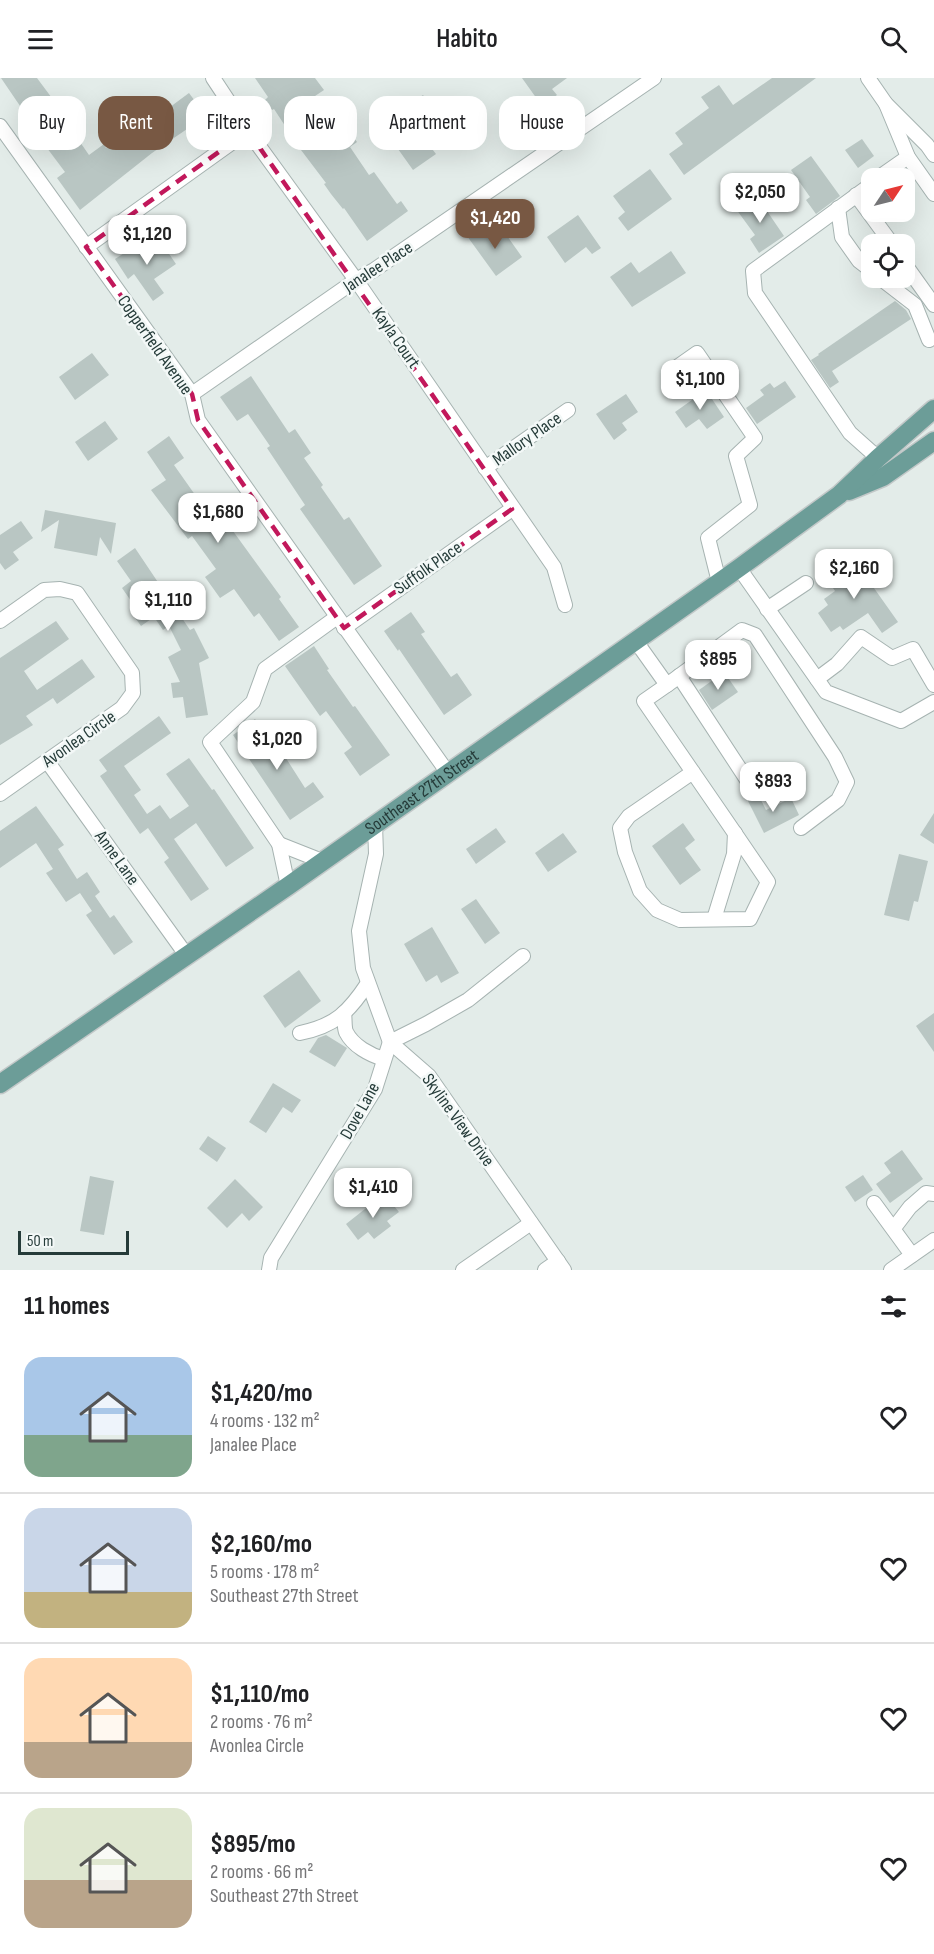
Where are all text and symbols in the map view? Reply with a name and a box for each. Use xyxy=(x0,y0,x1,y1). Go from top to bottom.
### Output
icon: menu xyxy=(24,23,57,56)
text: Habito xyxy=(436,23,498,55)
icon: search xyxy=(877,23,910,56)
chip: Buy xyxy=(18,96,86,150)
chip: Rent xyxy=(98,96,174,150)
chip: Filters xyxy=(186,96,272,150)
chip: New xyxy=(284,96,357,150)
chip: Apartment xyxy=(369,96,487,150)
chip: House xyxy=(499,96,585,150)
north arrow xyxy=(861,168,915,222)
map controls xyxy=(861,168,915,288)
pin: $2,050 xyxy=(711,173,809,224)
text: $2,050 xyxy=(734,180,786,204)
pin: $1,420 xyxy=(446,199,544,250)
text: $1,420 xyxy=(470,206,520,230)
pin: $1,120 xyxy=(98,215,196,266)
text: $1,120 xyxy=(122,222,172,246)
button: locate xyxy=(861,234,915,288)
street label: Janalee Place xyxy=(339,237,417,298)
street label: Copperfield Avenue xyxy=(113,291,197,399)
street label: Kayla Court xyxy=(368,304,425,373)
pin: $1,100 xyxy=(651,360,749,411)
text: $1,100 xyxy=(675,367,725,391)
street label: Mallory Place xyxy=(489,408,565,470)
pin: $1,680 xyxy=(169,493,267,544)
text: $1,680 xyxy=(192,500,244,524)
street label: Suffolk Place xyxy=(390,537,466,599)
pin: $2,160 xyxy=(805,549,903,600)
text: $2,160 xyxy=(829,556,879,580)
pin: $1,110 xyxy=(119,581,217,632)
text: $1,110 xyxy=(144,588,192,612)
pin: $895 xyxy=(682,640,754,691)
text: $895 xyxy=(699,647,737,671)
street label: Avonlea Circle xyxy=(38,706,120,772)
pin: $1,020 xyxy=(228,720,326,771)
text: $1,020 xyxy=(252,727,302,751)
street label: Southeast 27th Street xyxy=(361,744,483,839)
pin: $893 xyxy=(737,762,809,813)
text: $893 xyxy=(754,769,792,793)
street label: Anne Lane xyxy=(90,826,144,889)
street label: Skyline View Drive xyxy=(417,1070,499,1170)
street label: Dove Lane xyxy=(336,1079,384,1143)
pin: $1,410 xyxy=(324,1168,422,1219)
text: $1,410 xyxy=(348,1175,398,1199)
scale bar xyxy=(18,1228,129,1256)
text: 50 m xyxy=(27,1232,53,1251)
icon: filters xyxy=(877,1290,910,1323)
text: 11 homes xyxy=(24,1291,110,1322)
text: $1,420/mo xyxy=(210,1378,313,1409)
icon: home xyxy=(72,1381,144,1453)
icon: heart xyxy=(877,1401,910,1434)
text: 4 rooms · 132 m² xyxy=(210,1409,320,1433)
text: Janalee Place xyxy=(210,1433,297,1457)
text: $2,160/mo xyxy=(210,1529,312,1560)
icon: home xyxy=(72,1532,144,1604)
icon: heart xyxy=(877,1552,910,1585)
text: 5 rooms · 178 m² xyxy=(210,1560,319,1584)
text: Southeast 27th Street xyxy=(210,1584,359,1608)
text: $1,110/mo xyxy=(210,1679,309,1710)
icon: home xyxy=(72,1682,144,1754)
icon: heart xyxy=(877,1702,910,1735)
text: 2 rooms · 76 m² xyxy=(210,1710,313,1734)
text: Avonlea Circle xyxy=(210,1734,304,1758)
text: $895/mo xyxy=(210,1829,296,1860)
icon: home xyxy=(72,1832,144,1904)
icon: heart xyxy=(877,1852,910,1885)
text: 2 rooms · 66 m² xyxy=(210,1860,314,1884)
text: Southeast 27th Street xyxy=(210,1884,359,1908)

